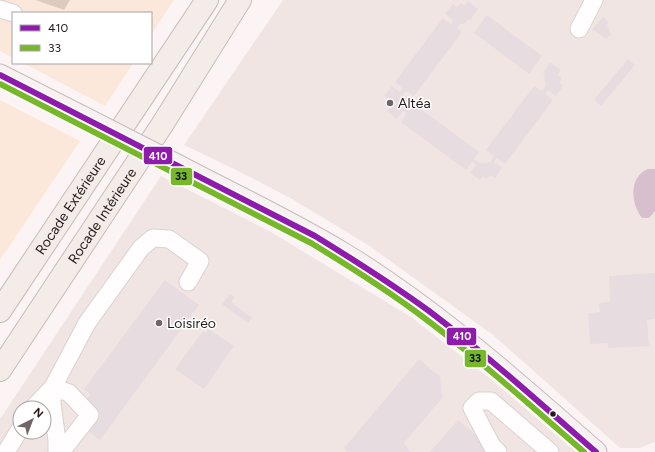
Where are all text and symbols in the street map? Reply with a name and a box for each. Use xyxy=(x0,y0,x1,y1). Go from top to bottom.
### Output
legend xyxy=(12,12,152,64)
text: 410 xyxy=(48,21,68,35)
text: 33 xyxy=(48,41,61,55)
place label: Altéa xyxy=(398,95,431,112)
marker: Altéa xyxy=(385,98,395,108)
line badge: 410 xyxy=(143,146,173,165)
text: 410 xyxy=(149,150,167,163)
street label: Rocade Extérieure xyxy=(32,153,109,258)
street label: Rocade Intérieure xyxy=(64,164,140,267)
line badge: 33 xyxy=(170,167,193,186)
text: 33 xyxy=(175,170,187,183)
place label: Loisiréo xyxy=(167,315,216,332)
marker: Loisiréo xyxy=(154,318,164,328)
line badge: 410 xyxy=(446,327,477,346)
text: 410 xyxy=(453,330,471,343)
line badge: 33 xyxy=(464,349,487,368)
text: 33 xyxy=(469,352,481,365)
north arrow xyxy=(12,400,52,440)
text: N xyxy=(31,405,46,421)
unlabelled marker xyxy=(548,409,558,419)

